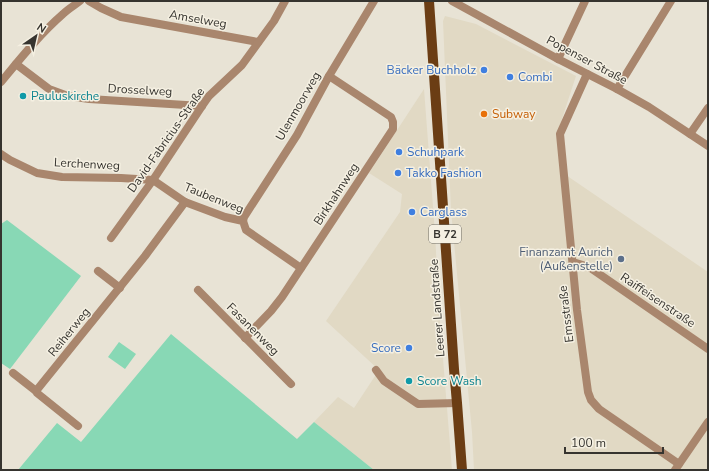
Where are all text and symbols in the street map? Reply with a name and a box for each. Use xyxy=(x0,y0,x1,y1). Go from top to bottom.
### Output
street label: Amselweg xyxy=(168,6,228,32)
north arrow xyxy=(16,16,56,56)
text: N xyxy=(34,20,49,37)
street label: Popenser Straße xyxy=(544,32,630,88)
place label: Bäcker Buchholz xyxy=(387,62,476,78)
marker: Bäcker Buchholz xyxy=(479,65,489,75)
street label: Ulenmoorweg xyxy=(272,69,324,143)
place label: Combi xyxy=(518,69,552,85)
marker: Combi xyxy=(505,72,515,82)
street label: Drosselweg xyxy=(107,80,173,100)
street label: David-Fabricius-Straße xyxy=(124,84,208,196)
place label: Pauluskirche xyxy=(31,88,99,104)
marker: Pauluskirche xyxy=(18,91,28,101)
place label: Subway xyxy=(492,106,536,122)
marker: Subway xyxy=(479,109,489,119)
place label: Schuhpark xyxy=(407,144,465,160)
marker: Schuhpark xyxy=(394,147,404,157)
street label: Lerchenweg xyxy=(54,154,120,174)
street label: Birkhahnweg xyxy=(310,160,362,228)
place label: Takko Fashion xyxy=(406,165,482,181)
marker: Takko Fashion xyxy=(393,168,403,178)
street label: Taubenweg xyxy=(182,179,246,217)
place label: Carglass xyxy=(420,204,467,220)
marker: Carglass xyxy=(407,207,417,217)
road number: B 72 xyxy=(429,225,461,243)
place label: Finanzamt Aurich (Außenstelle) xyxy=(519,244,613,274)
marker: Finanzamt Aurich (Außenstelle) xyxy=(616,254,626,264)
street label: Leerer Landstraße xyxy=(426,258,448,358)
street label: Raiffeisenstraße xyxy=(617,269,699,331)
street label: Emsstraße xyxy=(555,285,577,343)
street label: Fasanenweg xyxy=(223,299,283,359)
street label: Reiherweg xyxy=(44,304,94,360)
place label: Score xyxy=(371,340,401,356)
marker: Score xyxy=(404,343,414,353)
place label: Score Wash xyxy=(417,373,482,389)
marker: Score Wash xyxy=(404,376,414,386)
scale bar xyxy=(565,429,663,455)
text: 100 m xyxy=(571,435,606,451)

